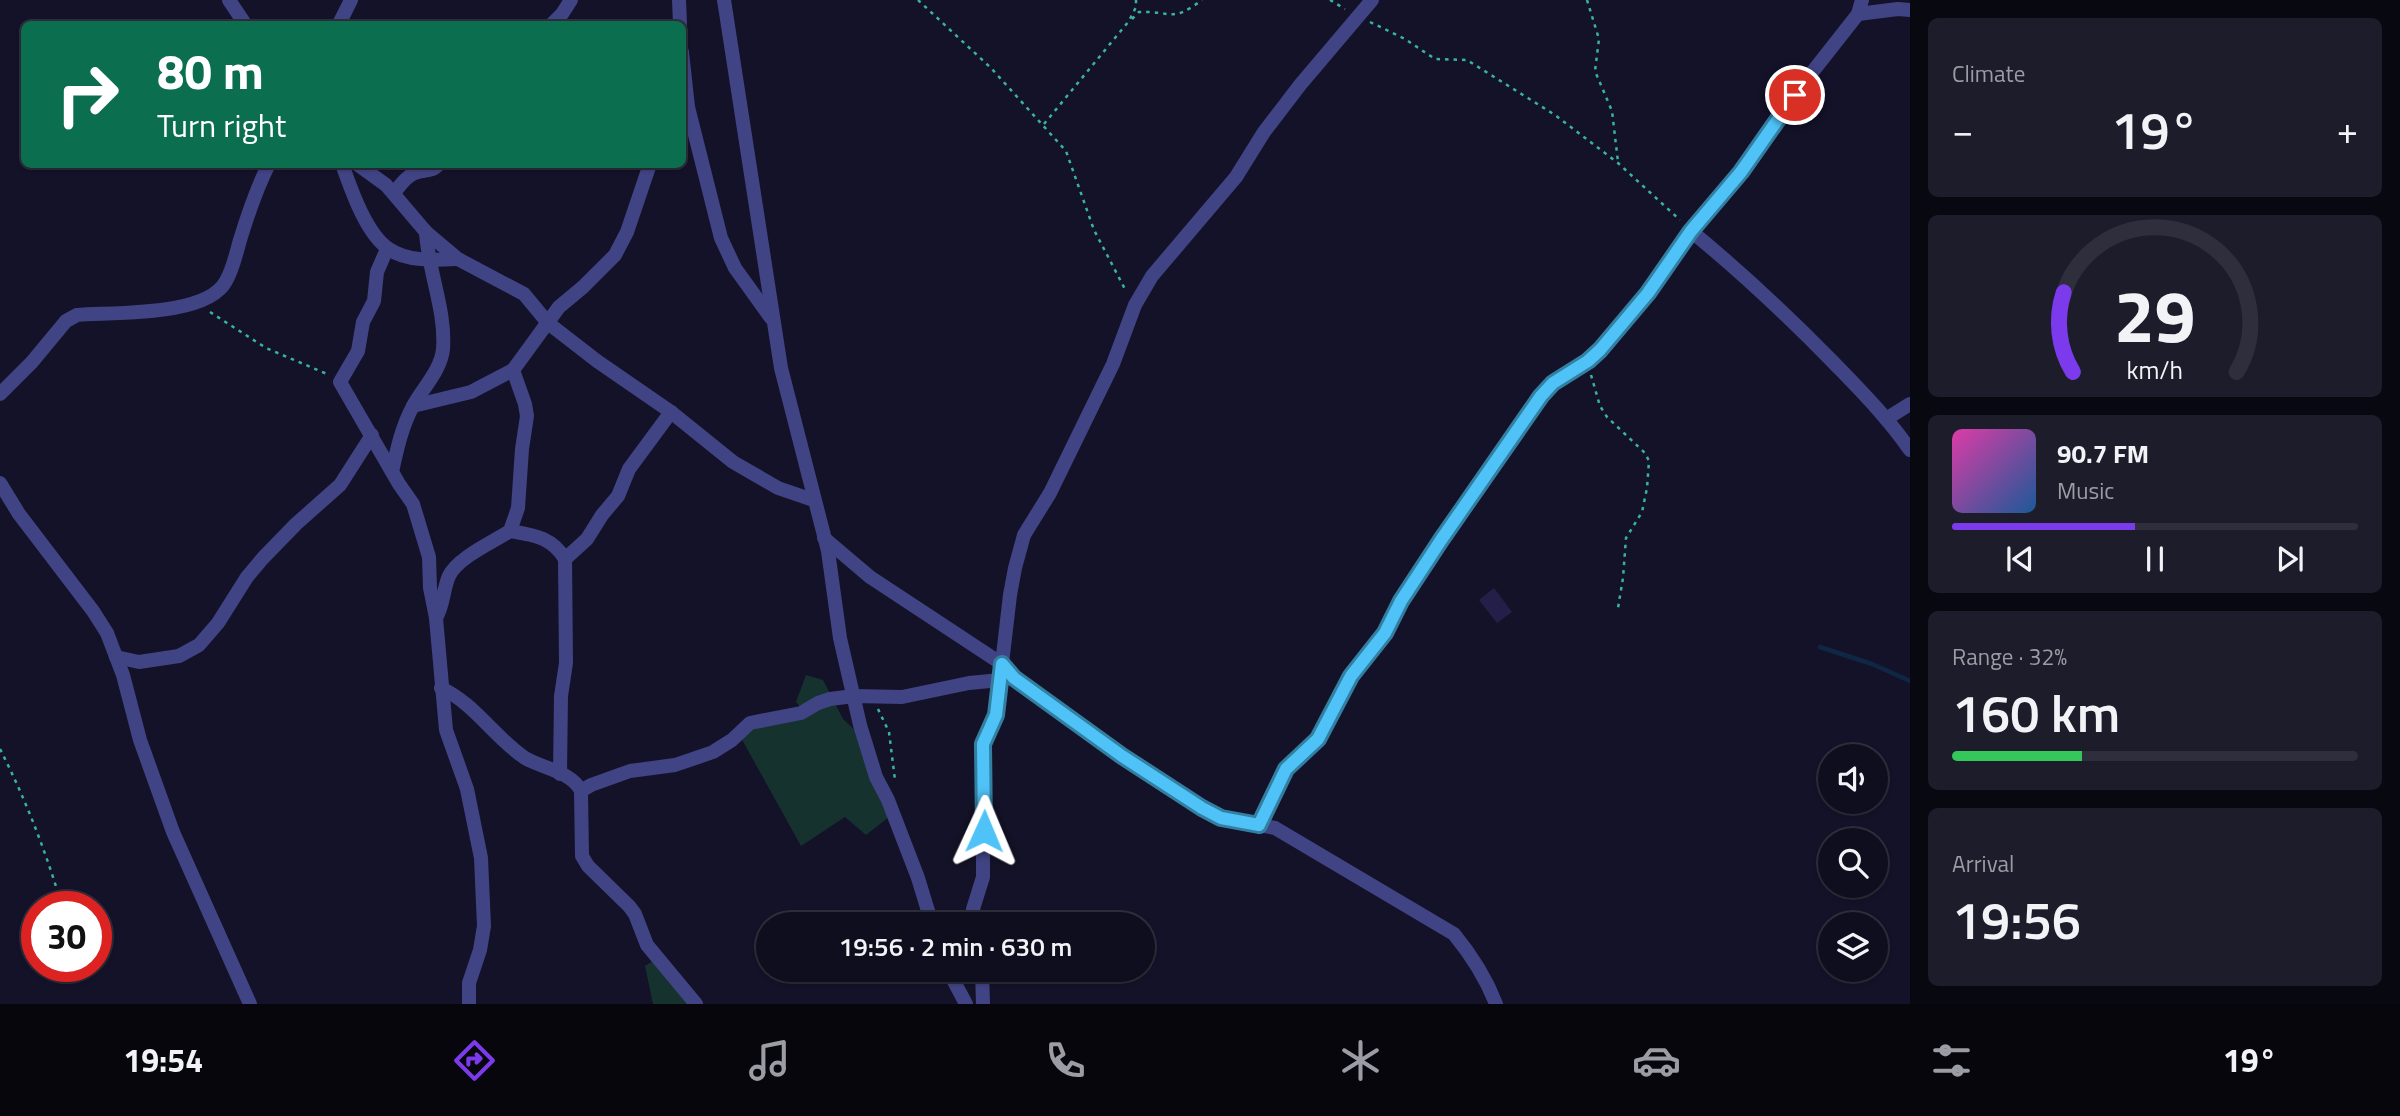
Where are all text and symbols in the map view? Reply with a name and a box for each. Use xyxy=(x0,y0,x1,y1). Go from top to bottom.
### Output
text: 80 m xyxy=(157,33,264,108)
icon: right xyxy=(42,49,133,140)
text: Climate xyxy=(1952,56,2025,91)
pin xyxy=(1765,65,1825,125)
icon: arrive xyxy=(1776,76,1814,114)
text: 19° xyxy=(2111,90,2199,169)
text: Turn right xyxy=(157,101,286,149)
text: − xyxy=(1952,101,1973,159)
text: + xyxy=(2337,101,2358,159)
text: 29 xyxy=(2114,260,2196,370)
text: km/h xyxy=(2127,350,2183,388)
text: 90.7 FM xyxy=(2057,434,2149,473)
text: Music xyxy=(2057,473,2114,508)
icon: previous xyxy=(2001,540,2039,578)
icon: pause xyxy=(2136,540,2174,578)
icon: next xyxy=(2271,540,2309,578)
text: Range · 32% xyxy=(1952,639,2067,674)
text: 160 km xyxy=(1952,673,2120,752)
map controls xyxy=(1818,744,1888,982)
button: sound xyxy=(1818,744,1888,814)
position arrow xyxy=(947,794,1021,868)
button: search xyxy=(1818,828,1888,898)
text: Arrival xyxy=(1952,846,2014,881)
text: 19:56 xyxy=(1952,880,2081,959)
speed limit sign: 30 xyxy=(21,891,112,982)
button: layers xyxy=(1818,912,1888,982)
text: 19:56 · 2 min · 630 m xyxy=(839,927,1072,966)
text: 19:54 xyxy=(123,1036,203,1084)
icon: directions xyxy=(450,1036,499,1085)
icon: music xyxy=(745,1036,794,1085)
icon: phone xyxy=(1041,1036,1090,1085)
icon: climate xyxy=(1336,1036,1385,1085)
icon: car xyxy=(1632,1036,1681,1085)
icon: filters xyxy=(1927,1036,1976,1085)
text: 19° xyxy=(2223,1036,2277,1084)

